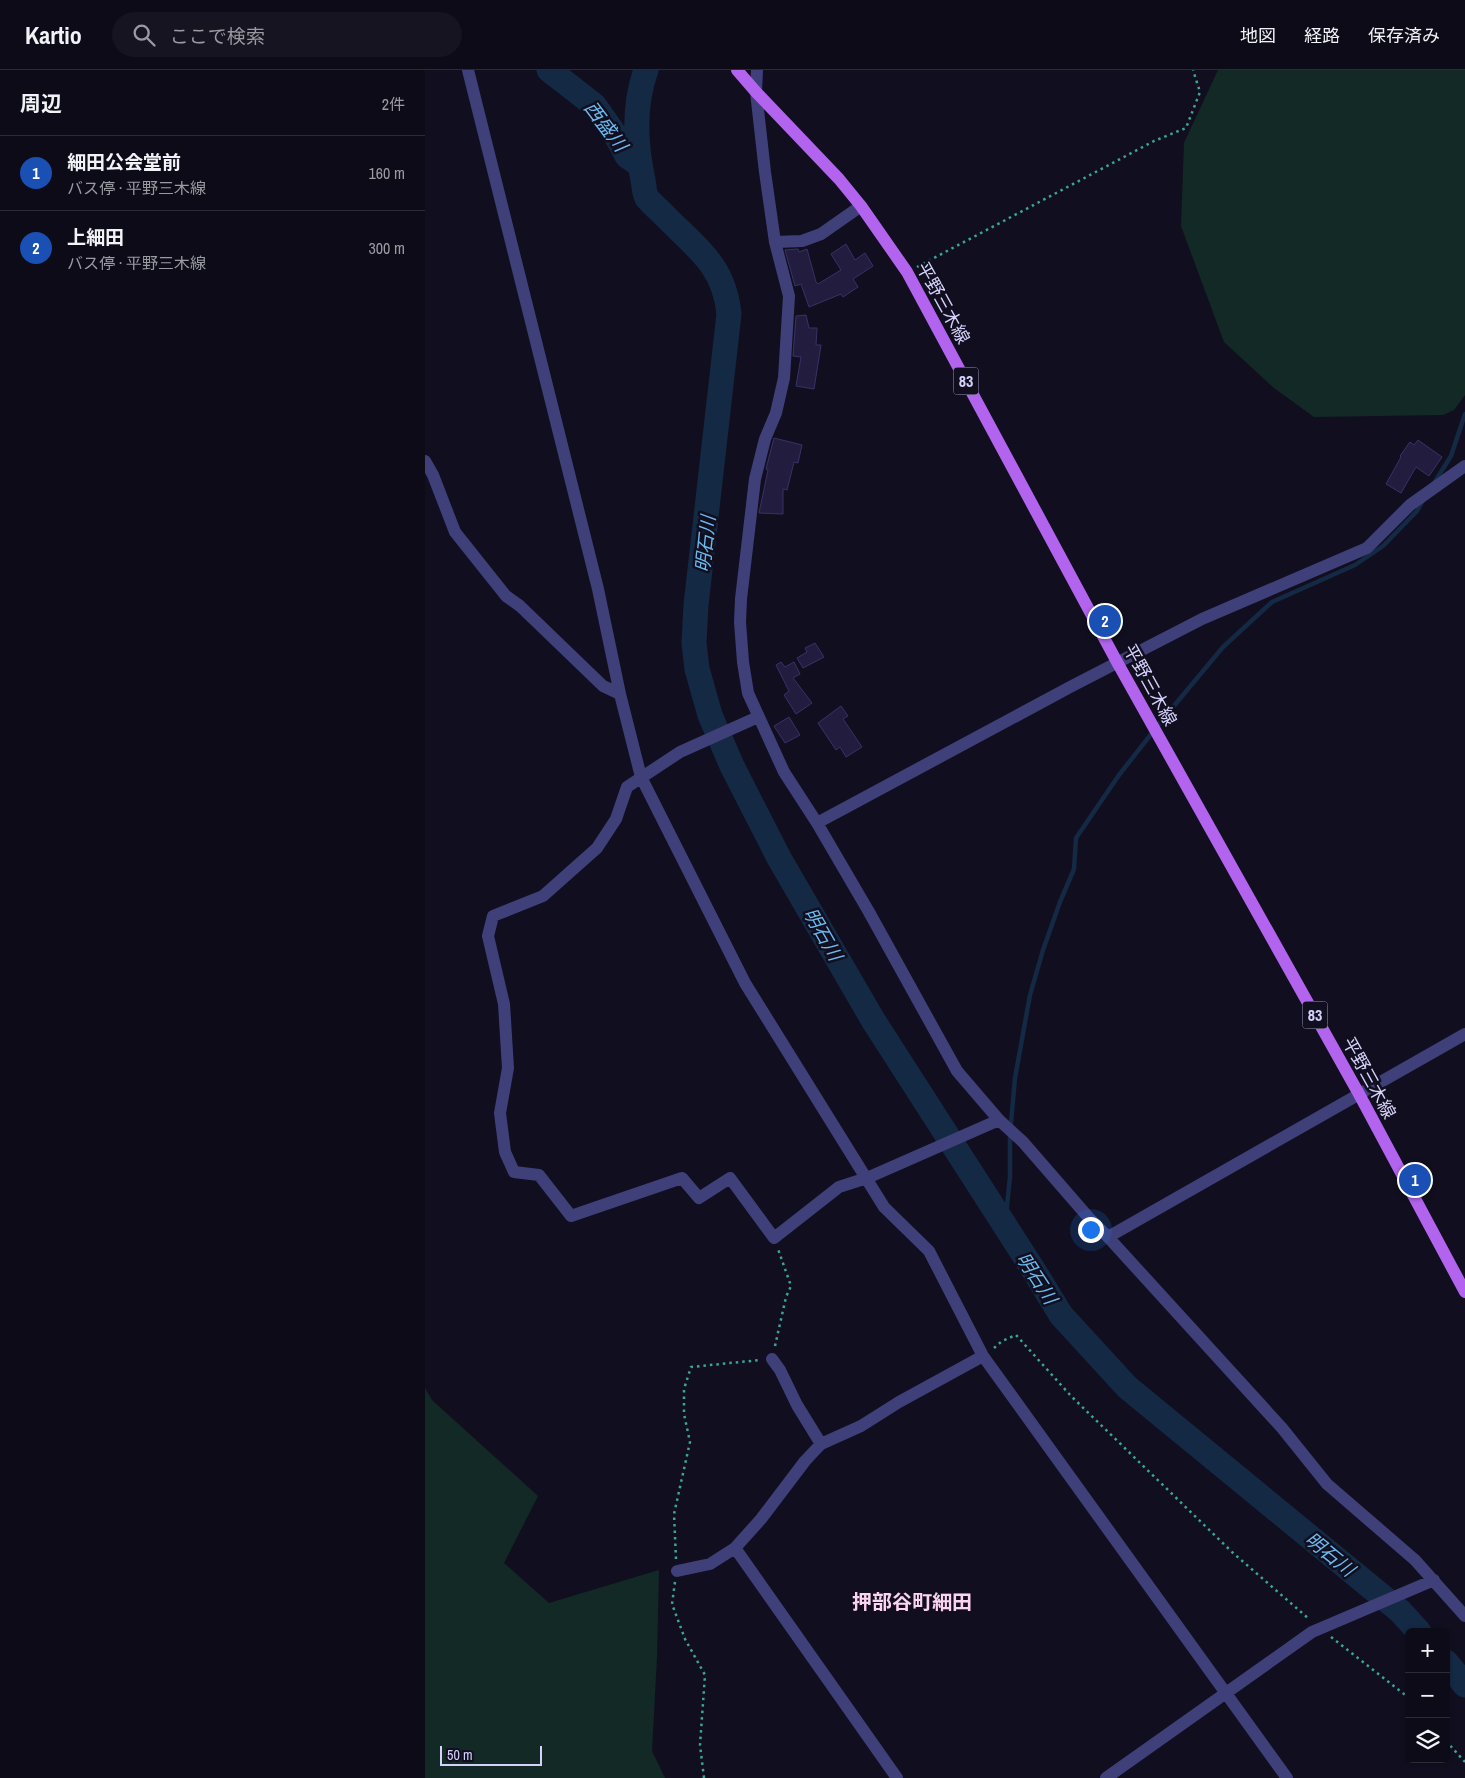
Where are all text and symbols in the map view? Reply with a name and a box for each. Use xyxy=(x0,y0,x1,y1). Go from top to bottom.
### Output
search box xyxy=(112,12,462,57)
text: Kartio xyxy=(25,19,82,51)
icon: search xyxy=(130,21,158,49)
text: ここで検索 xyxy=(170,23,265,49)
text: 地図 xyxy=(1240,23,1276,48)
text: 経路 xyxy=(1304,23,1340,48)
text: 保存済み xyxy=(1368,23,1440,48)
text: 周辺 xyxy=(20,89,62,118)
text: 2件 xyxy=(382,93,405,115)
water label: 西盛川 xyxy=(578,95,635,158)
text: 細田公会堂前 xyxy=(67,149,181,175)
text: 1 xyxy=(32,162,40,184)
text: 160 m xyxy=(369,162,405,184)
text: バス停 · 平野三木線 xyxy=(67,177,206,199)
text: 上細田 xyxy=(67,224,124,250)
text: 2 xyxy=(32,237,40,259)
text: 300 m xyxy=(369,237,405,259)
text: バス停 · 平野三木線 xyxy=(67,252,206,274)
street label: 平野三木線 xyxy=(911,257,976,348)
road number: 83 xyxy=(953,368,979,394)
water label: 明石川 xyxy=(689,512,721,574)
pin: 2 xyxy=(1089,602,1121,640)
street label: 平野三木線 xyxy=(1118,639,1183,730)
water label: 明石川 xyxy=(797,903,850,967)
road number: 83 xyxy=(1303,1002,1327,1028)
street label: 平野三木線 xyxy=(1337,1032,1402,1123)
pin: 1 xyxy=(1399,1161,1431,1199)
your location xyxy=(1078,1217,1104,1243)
water label: 明石川 xyxy=(1011,1247,1065,1311)
water label: 明石川 xyxy=(1300,1526,1362,1583)
district label: 押部谷町細田 xyxy=(852,1588,972,1615)
map controls xyxy=(1405,1628,1450,1763)
button: + xyxy=(1405,1628,1450,1673)
button: − xyxy=(1405,1673,1450,1718)
button: layers xyxy=(1405,1718,1450,1763)
scale bar xyxy=(440,1743,543,1766)
text: 50 m xyxy=(447,1746,473,1764)

